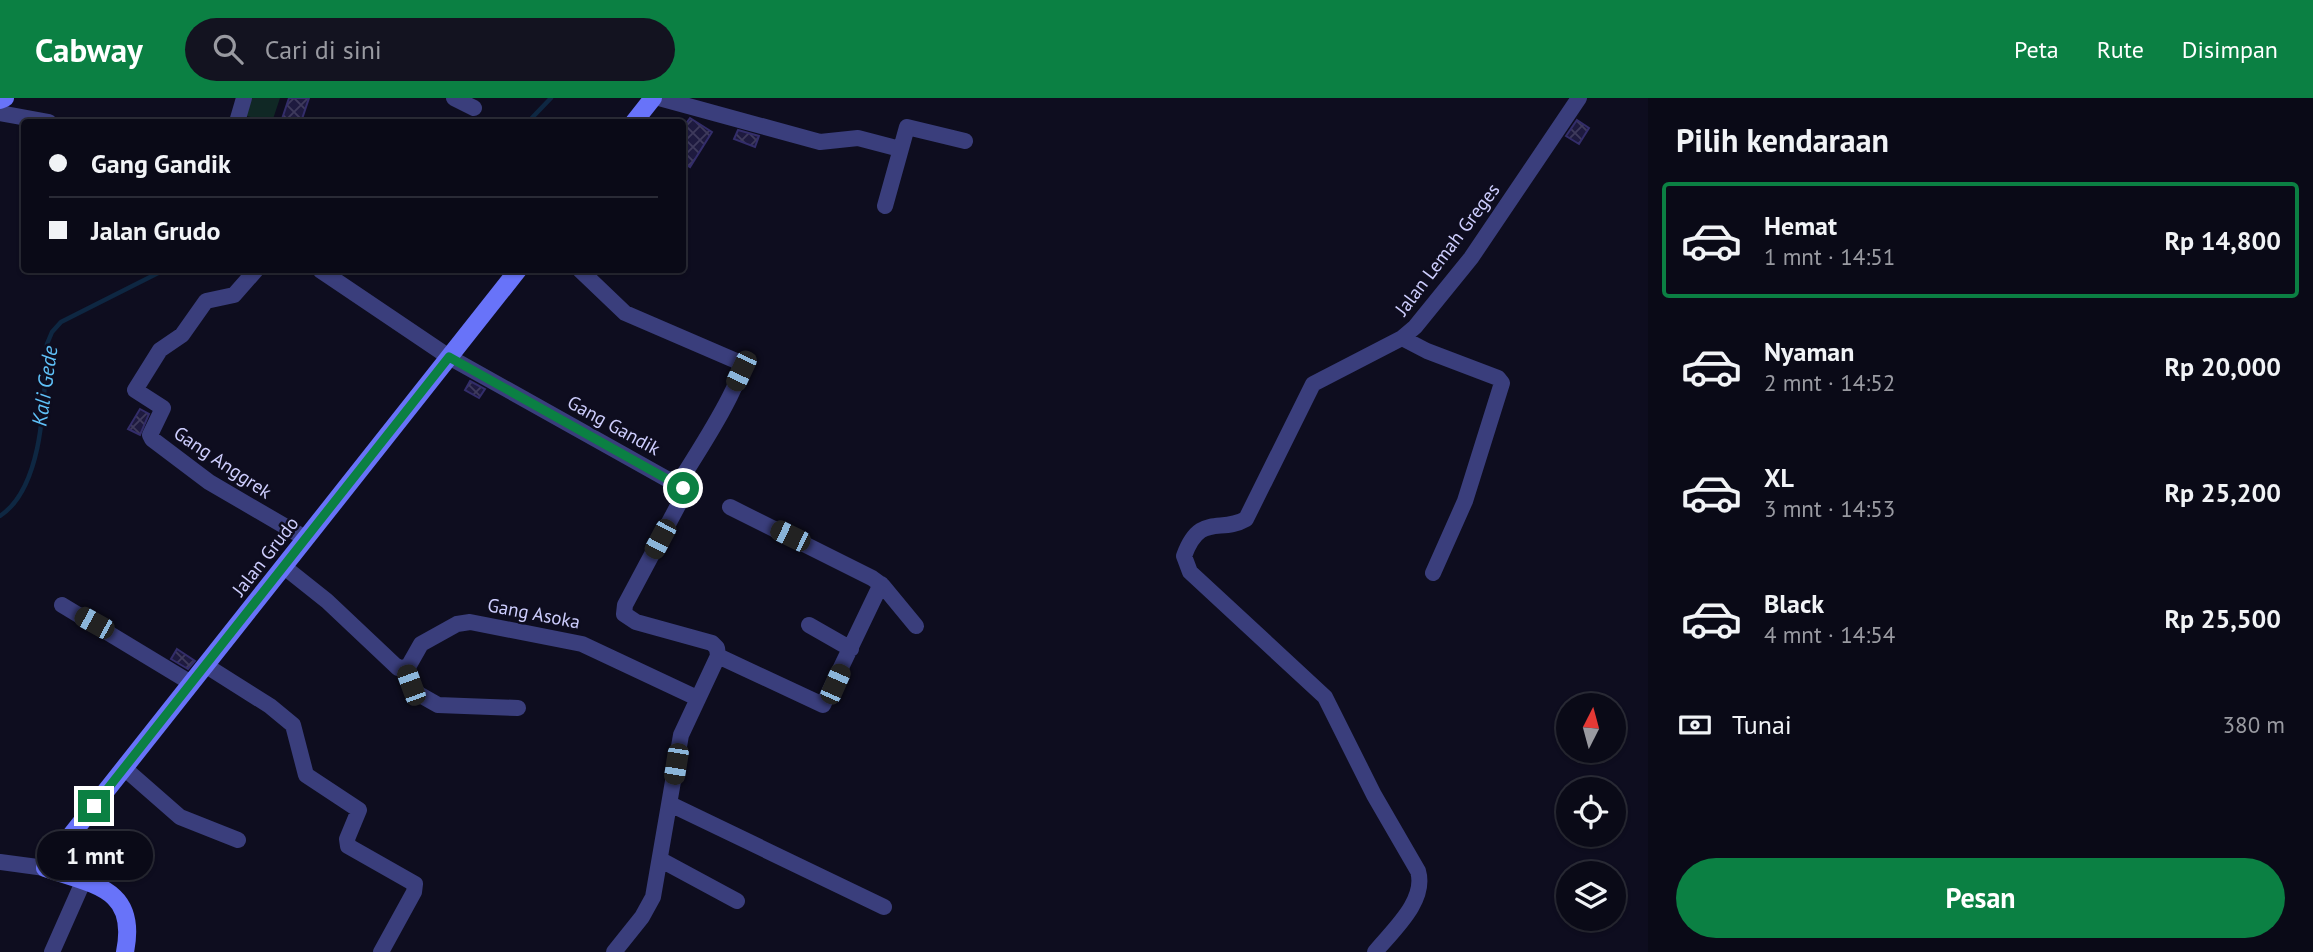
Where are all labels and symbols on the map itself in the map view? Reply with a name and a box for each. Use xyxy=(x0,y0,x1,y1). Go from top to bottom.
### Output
street label: Jalan Lemah Greges xyxy=(1389,178,1505,321)
water label: Kali Gede xyxy=(26,344,64,428)
car xyxy=(723,348,760,394)
street label: Gang Gandik xyxy=(563,390,665,460)
street label: Gang Anggrek xyxy=(169,420,277,504)
route start xyxy=(667,472,699,504)
street label: Jalan Grudo xyxy=(226,512,303,601)
car xyxy=(641,516,680,562)
car xyxy=(767,517,814,555)
street label: Gang Asoka xyxy=(486,592,582,634)
car xyxy=(71,604,118,642)
car xyxy=(817,661,854,707)
car xyxy=(394,662,429,708)
north arrow xyxy=(1556,693,1626,763)
car xyxy=(663,742,690,786)
route end xyxy=(78,790,110,822)
callout: 1 mnt xyxy=(36,830,152,880)

